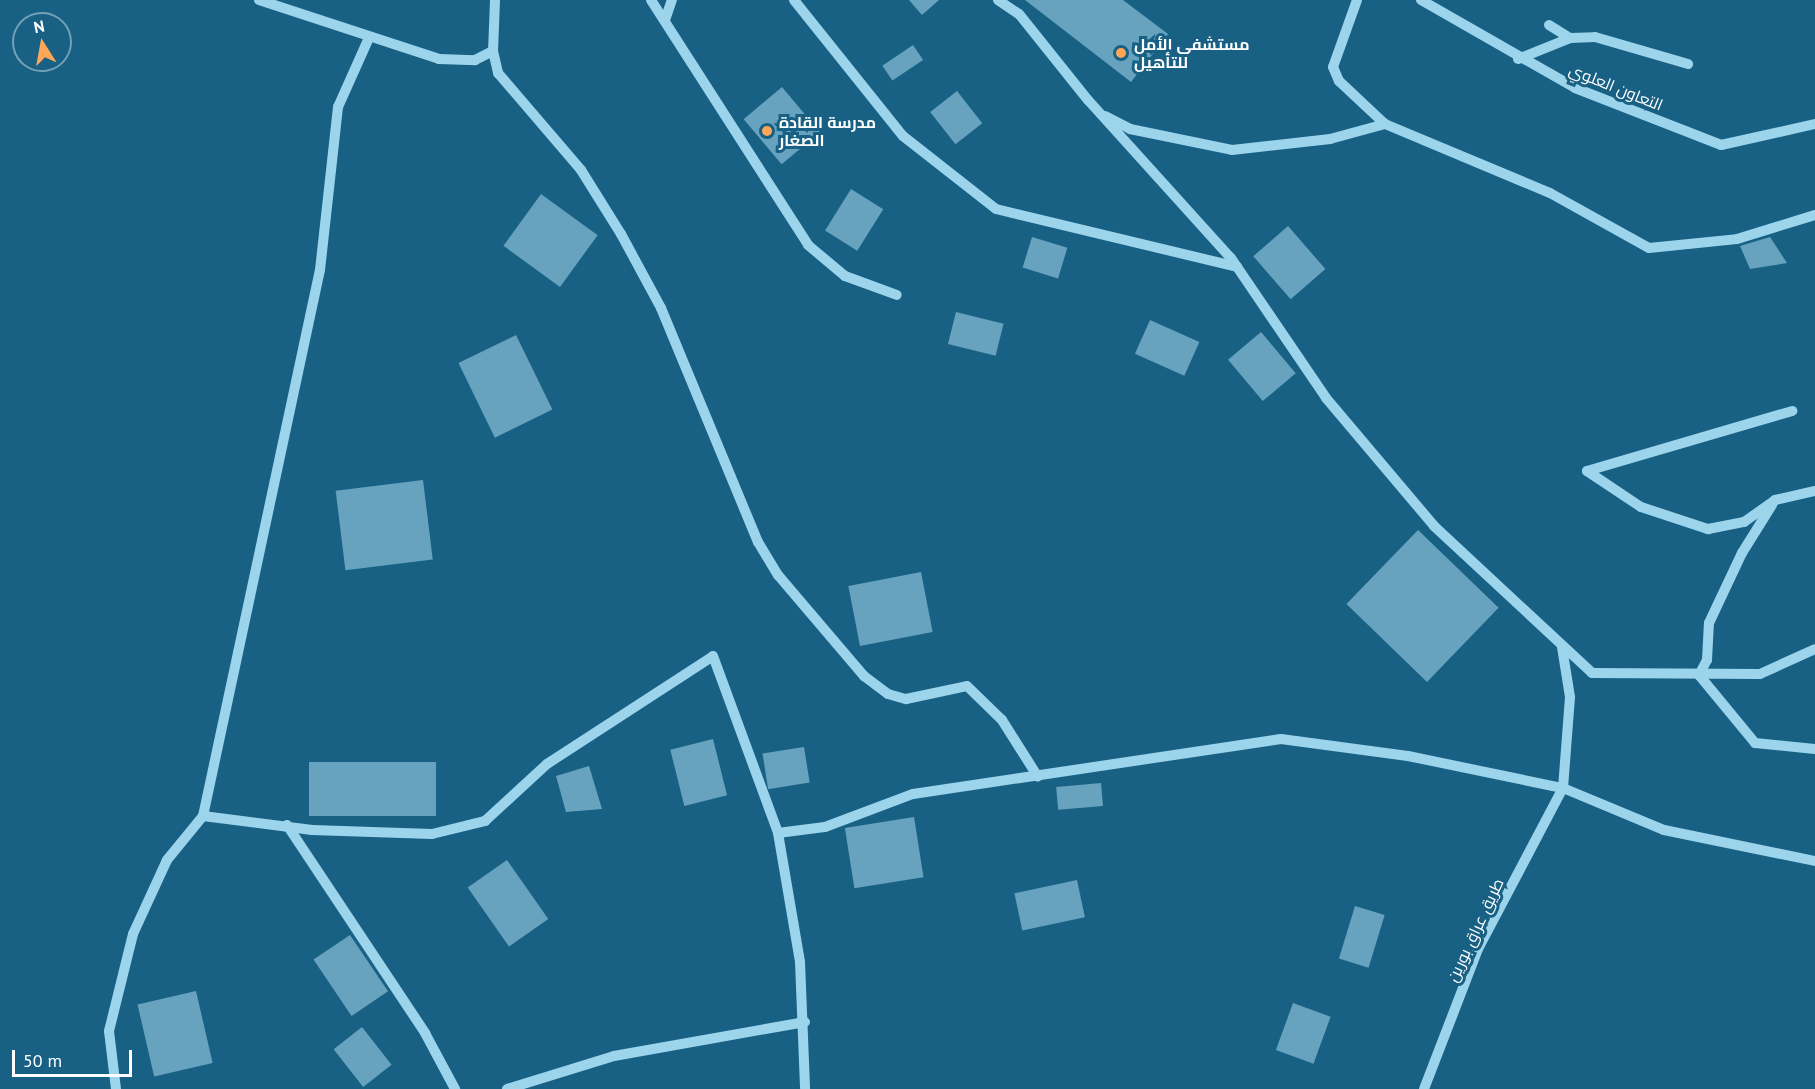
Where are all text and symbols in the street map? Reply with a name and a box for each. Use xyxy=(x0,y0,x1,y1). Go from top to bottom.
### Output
north arrow xyxy=(12,12,72,72)
text: N xyxy=(32,15,46,37)
place label: مستشفى الأمل للتأهيل xyxy=(1134,34,1250,72)
marker: مستشفى الأمل للتأهيل xyxy=(1112,44,1130,62)
street label: التعاون العلوي xyxy=(1566,59,1666,115)
place label: مدرسة القادة الصغار xyxy=(779,112,876,150)
marker: مدرسة القادة الصغار xyxy=(760,124,774,138)
street label: طريق عراق بورين xyxy=(1443,875,1507,985)
scale bar xyxy=(15,1038,135,1076)
text: 50 m xyxy=(23,1049,62,1072)

